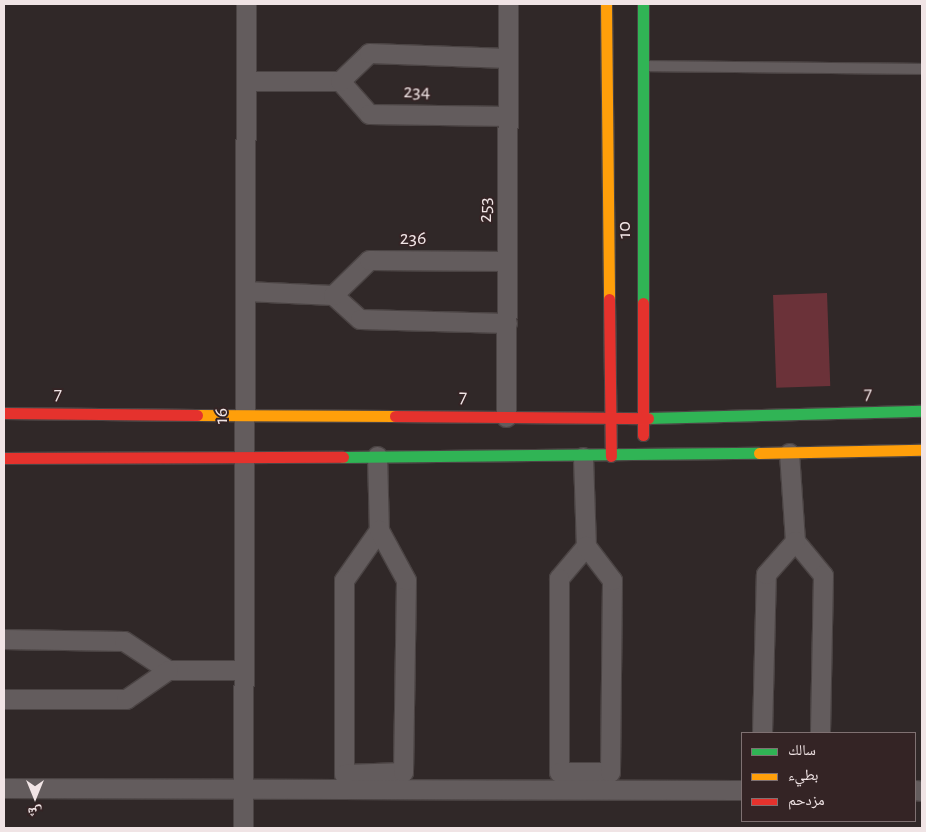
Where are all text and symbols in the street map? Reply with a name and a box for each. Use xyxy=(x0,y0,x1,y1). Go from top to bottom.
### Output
street label: 234 xyxy=(403,80,431,104)
street label: 253 xyxy=(473,197,497,223)
street label: 10 xyxy=(612,221,636,239)
street label: 236 xyxy=(400,226,426,250)
street label: 7 xyxy=(54,382,62,406)
street label: 7 xyxy=(864,382,872,406)
street label: 7 xyxy=(459,385,467,409)
street label: 16 xyxy=(209,408,233,424)
legend xyxy=(741,732,916,822)
text: سالك xyxy=(788,743,816,758)
text: بطيء xyxy=(788,768,818,783)
north arrow xyxy=(10,772,60,822)
text: مزدحم xyxy=(788,793,825,808)
text: ش xyxy=(28,805,42,819)

